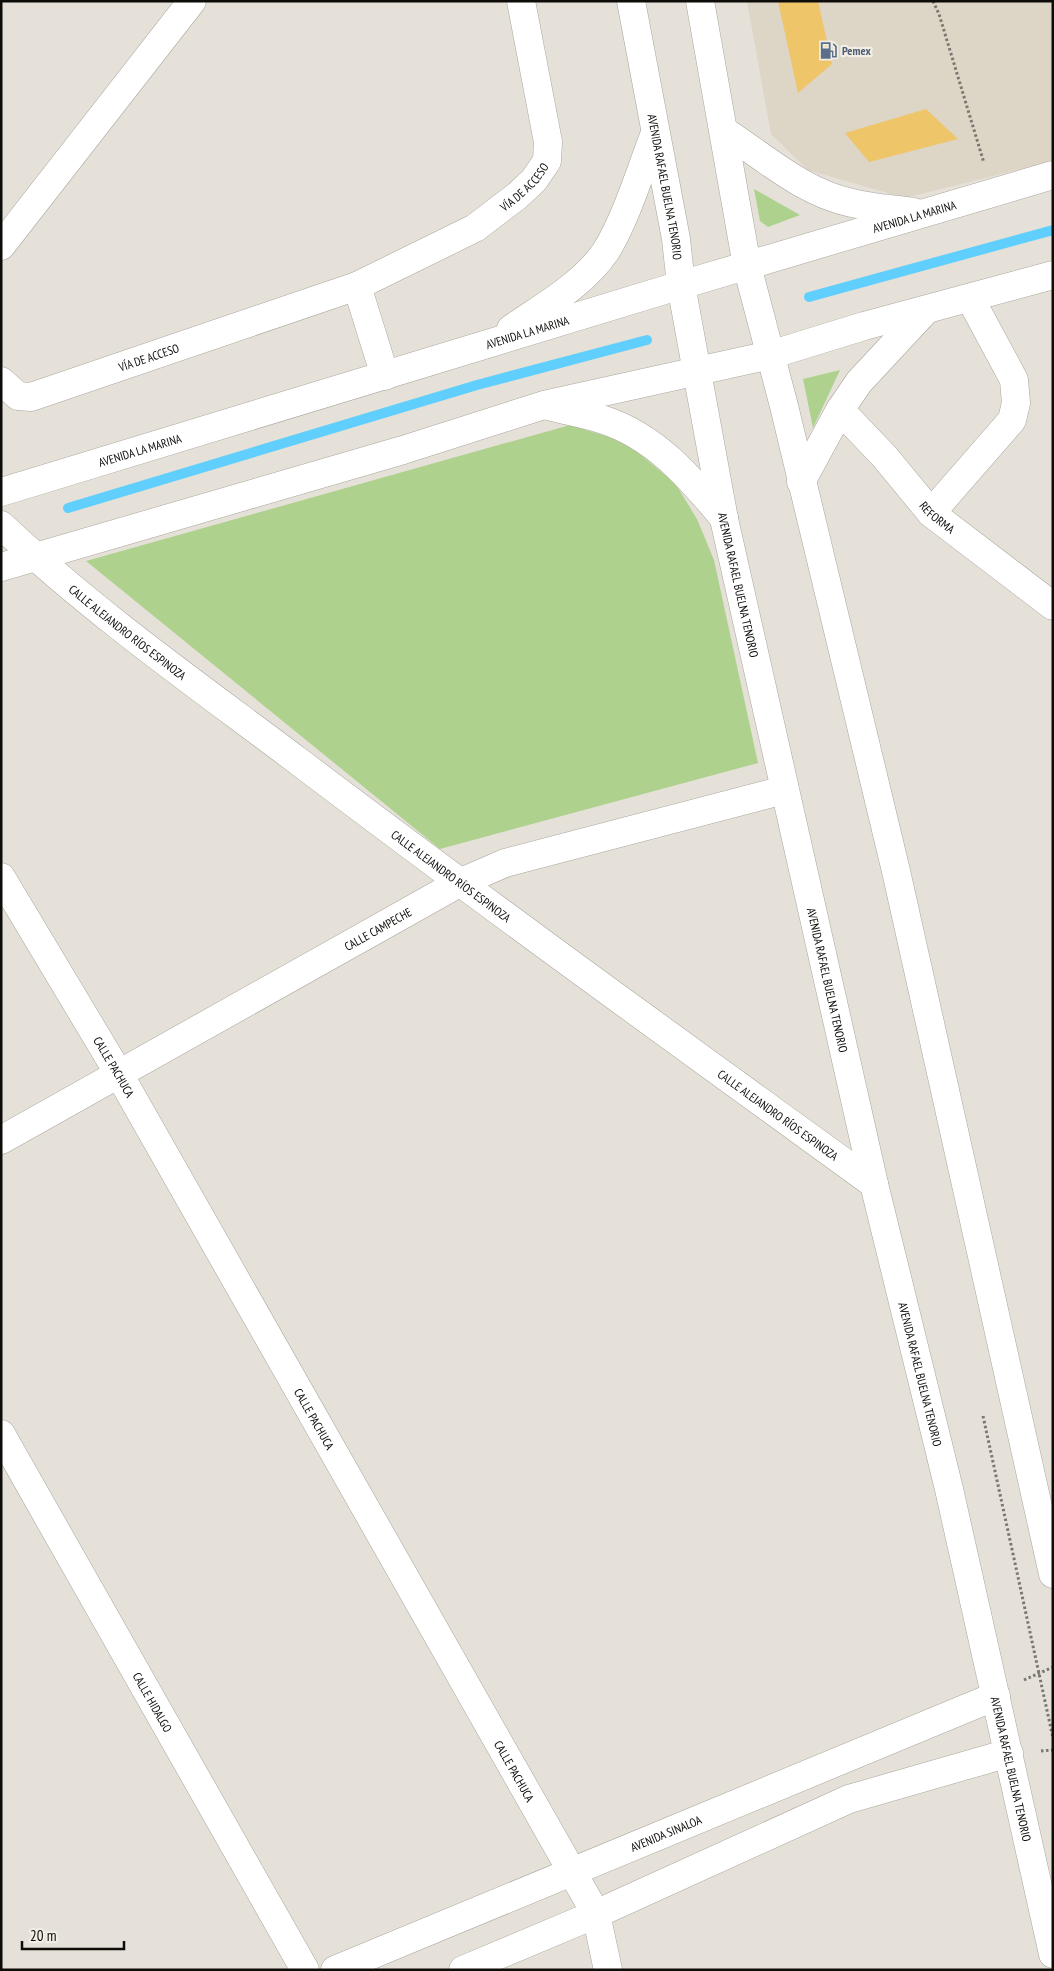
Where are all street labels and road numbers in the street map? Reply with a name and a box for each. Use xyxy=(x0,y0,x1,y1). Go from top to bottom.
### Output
street label: AVENIDA RAFAEL BUELNA TENORIO xyxy=(645,113,686,261)
street label: VÍA DE ACCESO xyxy=(496,159,552,215)
street label: AVENIDA LA MARINA xyxy=(871,197,958,235)
street label: AVENIDA LA MARINA xyxy=(484,312,571,352)
street label: VÍA DE ACCESO xyxy=(115,340,181,375)
street label: AVENIDA LA MARINA xyxy=(96,430,183,469)
street label: REFORMA xyxy=(917,498,958,536)
street label: AVENIDA RAFAEL BUELNA TENORIO xyxy=(715,511,763,659)
street label: CALLE ALEJANDRO RÍOS ESPINOZA xyxy=(66,581,190,683)
street label: CALLE ALEJANDRO RÍOS ESPINOZA xyxy=(389,826,514,925)
street label: CALLE CAMPECHE xyxy=(341,904,414,953)
street label: AVENIDA RAFAEL BUELNA TENORIO xyxy=(804,906,852,1054)
street label: CALLE PACHUCA xyxy=(91,1034,138,1100)
street label: CALLE ALEJANDRO RÍOS ESPINOZA xyxy=(715,1066,842,1163)
street label: AVENIDA RAFAEL BUELNA TENORIO xyxy=(896,1301,946,1448)
street label: CALLE PACHUCA xyxy=(291,1385,338,1452)
street label: CALLE HIDALGO xyxy=(130,1669,176,1735)
street label: AVENIDA RAFAEL BUELNA TENORIO xyxy=(988,1695,1035,1843)
street label: CALLE PACHUCA xyxy=(491,1738,538,1804)
street label: AVENIDA SINALOA xyxy=(628,1811,704,1854)

